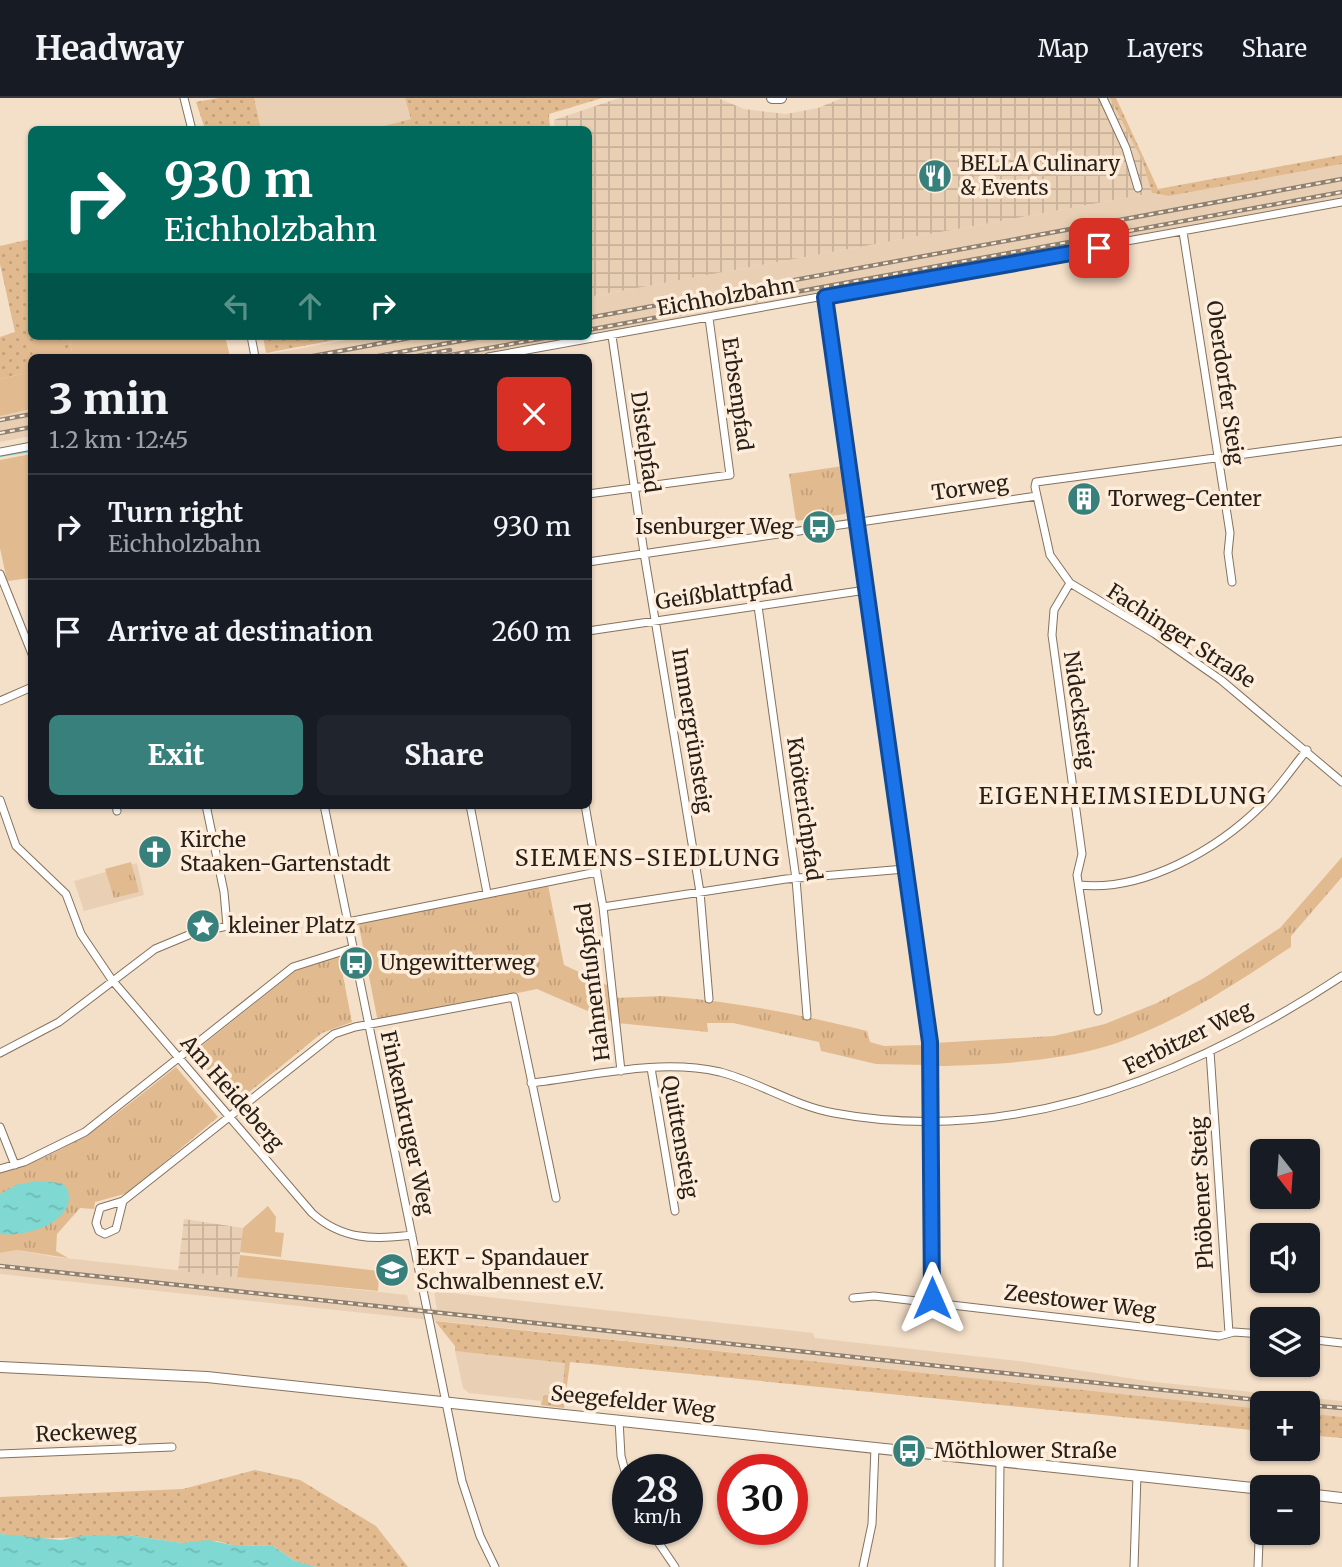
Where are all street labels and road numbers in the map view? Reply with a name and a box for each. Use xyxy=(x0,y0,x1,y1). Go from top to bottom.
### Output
street label: Eichholzbahn xyxy=(655,271,797,322)
street label: Oberdorfer Steig xyxy=(1201,299,1250,467)
street label: Erbsenpfad xyxy=(716,335,759,453)
street label: Distelpfad xyxy=(625,389,666,495)
street label: Torweg xyxy=(930,469,1010,506)
street label: Geißblattpfad xyxy=(654,569,795,615)
street label: Fachinger Straße xyxy=(1102,577,1261,694)
street label: Immergrünsteig xyxy=(666,646,719,816)
street label: Nidecksteig xyxy=(1058,649,1101,771)
street label: Knöterichpfad xyxy=(781,735,828,883)
street label: Hahnenfußpfad xyxy=(569,901,616,1063)
street label: Ferbitzer Weg xyxy=(1119,995,1257,1080)
street label: Finkenkruger Weg xyxy=(375,1028,440,1218)
street label: Am Heideberg xyxy=(174,1029,290,1156)
street label: Quittensteig xyxy=(656,1073,705,1201)
street label: Phöbener Steig xyxy=(1184,1116,1219,1270)
street label: Zeestower Weg xyxy=(1002,1279,1158,1324)
street label: Seegefelder Weg xyxy=(549,1379,717,1424)
street label: Reckeweg xyxy=(35,1417,137,1448)

